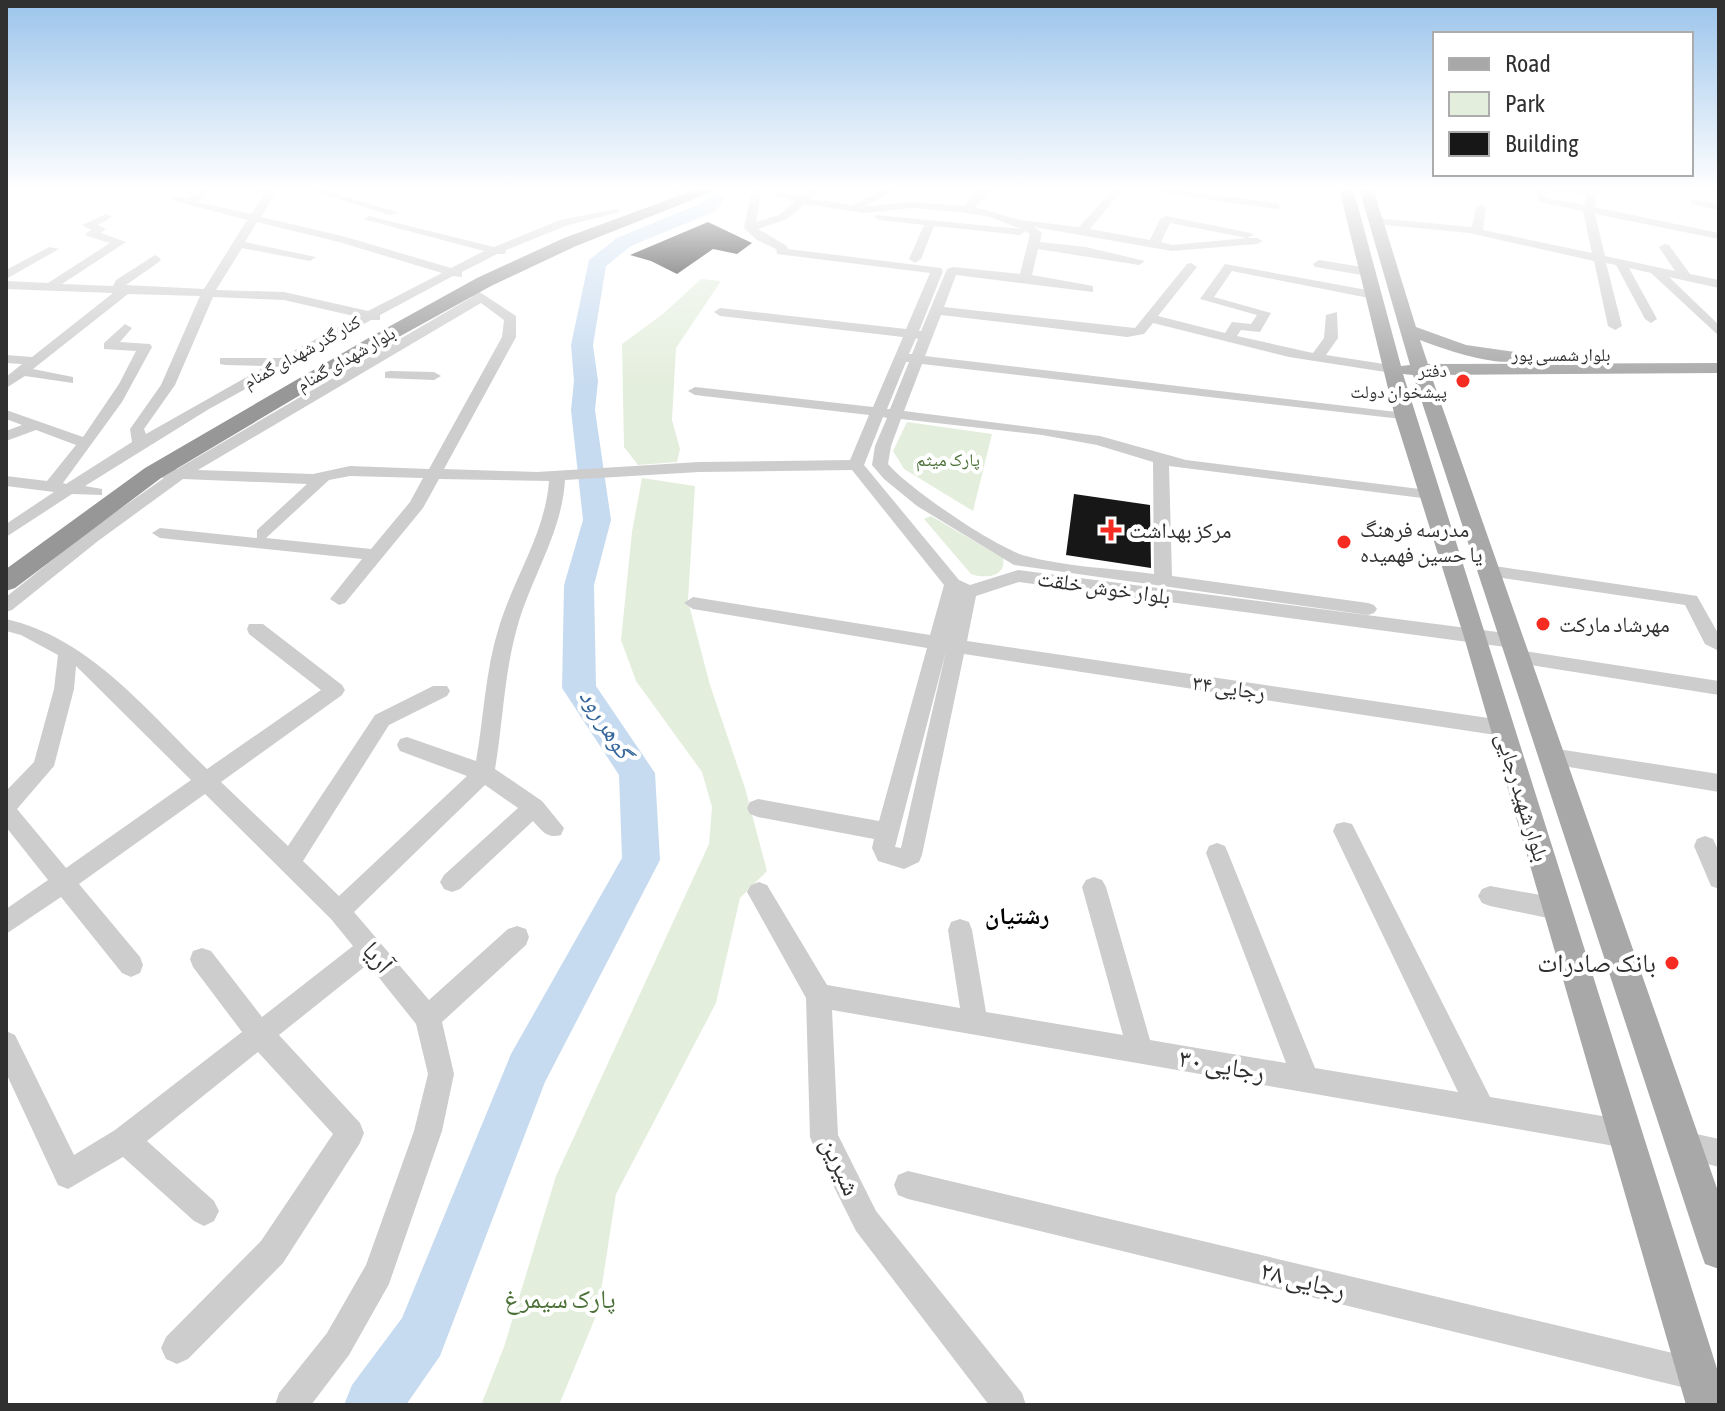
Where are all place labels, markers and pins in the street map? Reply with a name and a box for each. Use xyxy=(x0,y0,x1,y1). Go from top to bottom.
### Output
place label: دفتر پیشخوان دولت xyxy=(1350,360,1447,403)
marker: دفتر پیشخوان دولت xyxy=(1454,372,1472,390)
place label: مدرسه فرهنگ یا حسین فهمیده xyxy=(1360,516,1483,568)
place label: مرکز بهداشت xyxy=(1129,517,1232,543)
marker: مرکز بهداشت xyxy=(1100,519,1122,541)
marker: مدرسه فرهنگ یا حسین فهمیده xyxy=(1335,533,1353,551)
place label: مهرشاد مارکت xyxy=(1559,611,1670,637)
marker: مهرشاد مارکت xyxy=(1534,615,1552,633)
place label: بانک صادرات xyxy=(1537,948,1656,978)
marker: بانک صادرات xyxy=(1663,954,1681,972)

